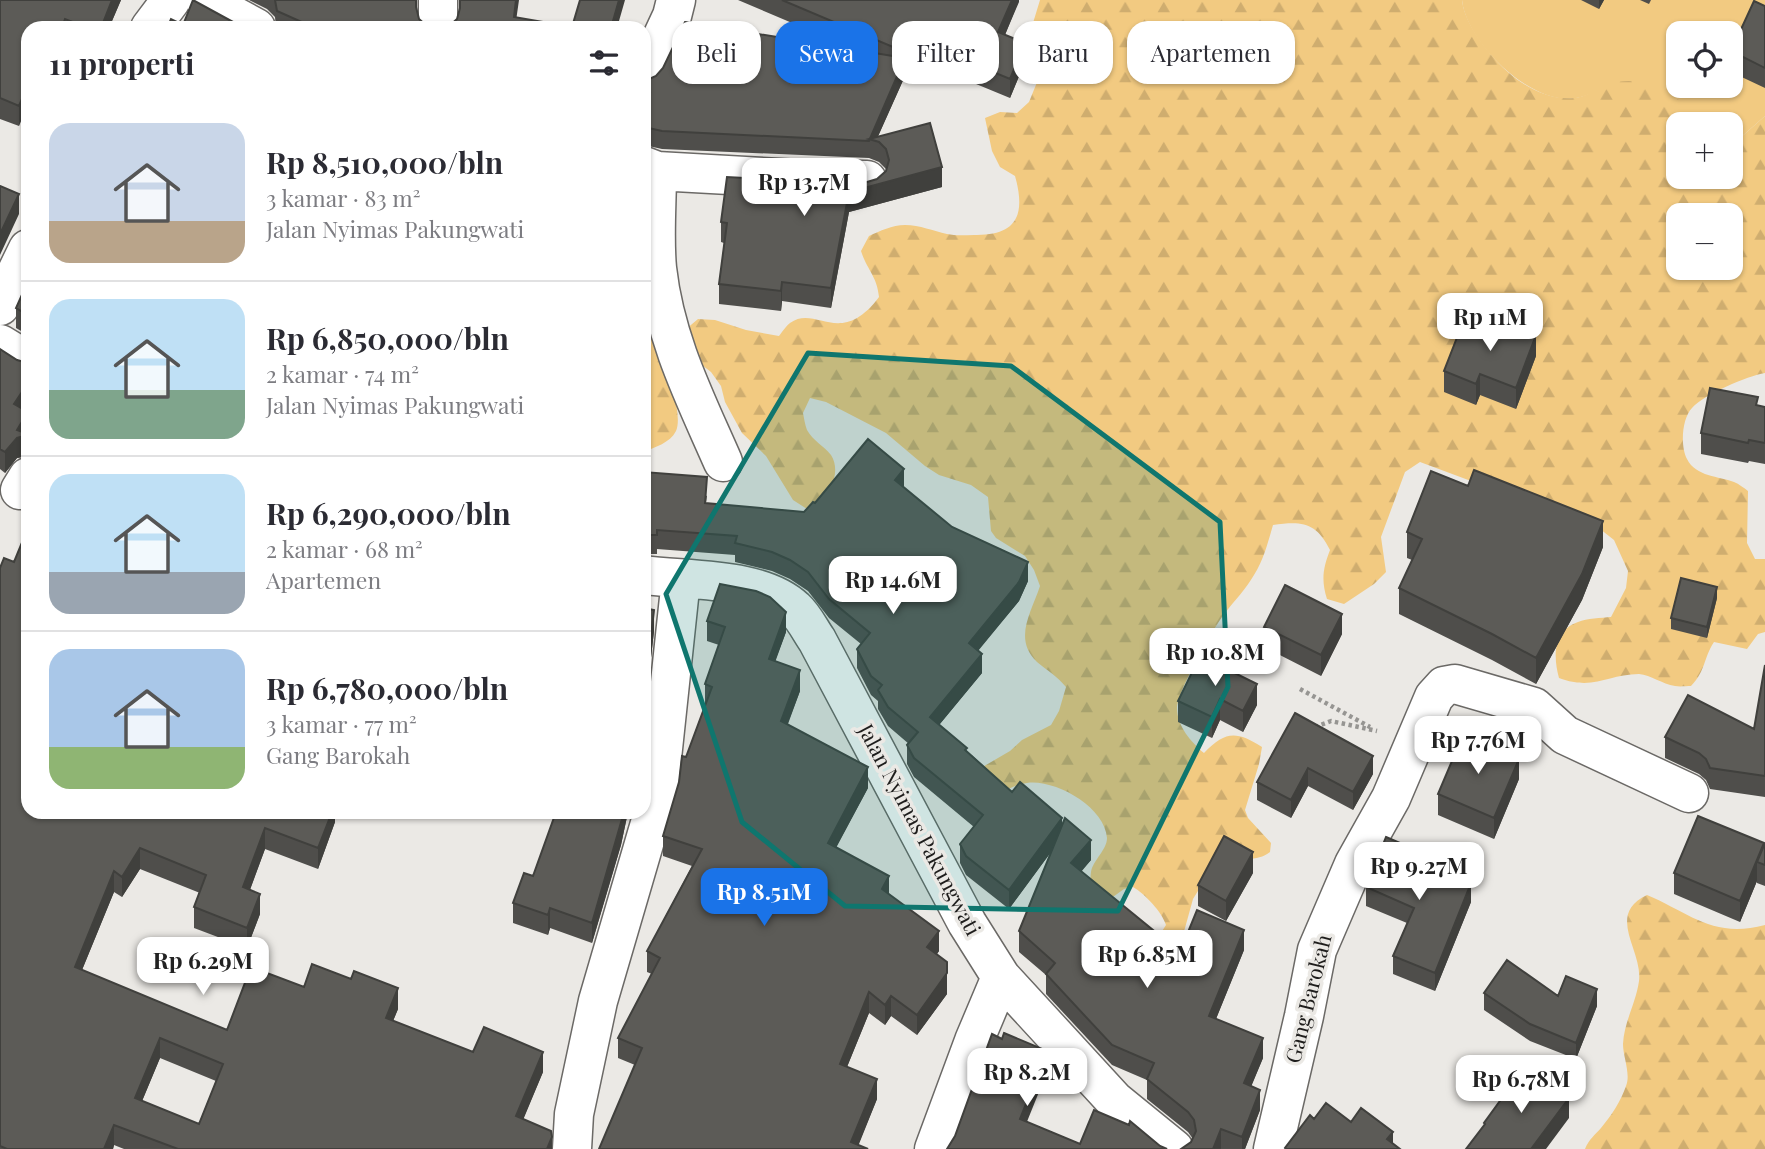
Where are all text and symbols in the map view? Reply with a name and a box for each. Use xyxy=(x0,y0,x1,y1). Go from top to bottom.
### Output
chip: Beli xyxy=(672,21,761,84)
chip: Sewa xyxy=(775,21,878,84)
chip: Filter xyxy=(892,21,999,84)
chip: Baru xyxy=(1013,21,1113,84)
chip: Apartemen xyxy=(1127,21,1295,84)
map controls xyxy=(1666,21,1743,280)
button: locate xyxy=(1666,21,1743,98)
text: 11 properti xyxy=(49,43,194,83)
icon: filters xyxy=(585,44,623,82)
button: + xyxy=(1666,112,1743,189)
text: Rp 8,510,000/bln xyxy=(266,142,503,182)
icon: home xyxy=(105,151,189,235)
pin: Rp 13.7M xyxy=(732,158,876,218)
text: Rp 13.7M xyxy=(758,165,850,196)
text: 3 kamar · 83 m² xyxy=(266,182,420,213)
button: − xyxy=(1666,203,1743,280)
text: Jalan Nyimas Pakungwati xyxy=(266,213,524,244)
pin: Rp 11M xyxy=(1433,294,1547,353)
text: Rp 11M xyxy=(1453,300,1527,331)
text: Rp 6,850,000/bln xyxy=(266,318,509,358)
icon: home xyxy=(105,327,189,411)
text: 2 kamar · 74 m² xyxy=(266,358,419,389)
text: Jalan Nyimas Pakungwati xyxy=(266,389,524,420)
text: Rp 6,290,000/bln xyxy=(266,493,511,533)
icon: home xyxy=(105,502,189,586)
text: 2 kamar · 68 m² xyxy=(266,533,423,564)
pin: Rp 14.6M xyxy=(821,556,965,616)
text: Rp 14.6M xyxy=(845,563,941,594)
text: Apartemen xyxy=(266,564,381,595)
pin: Rp 10.8M xyxy=(1143,628,1287,688)
text: Rp 10.8M xyxy=(1165,635,1265,666)
text: Rp 6,780,000/bln xyxy=(266,668,508,708)
icon: home xyxy=(105,677,189,761)
text: 3 kamar · 77 m² xyxy=(266,708,417,739)
pin: Rp 7.76M xyxy=(1406,716,1550,776)
street label: Jalan Nyimas Pakungwati xyxy=(853,718,988,940)
text: Rp 7.76M xyxy=(1430,723,1526,754)
text: Gang Barokah xyxy=(266,739,410,770)
pin: Rp 9.27M xyxy=(1347,842,1491,902)
text: Rp 9.27M xyxy=(1370,849,1468,880)
pin: Rp 8.51M xyxy=(692,869,836,928)
text: Rp 8.51M xyxy=(717,875,811,906)
pin: Rp 6.85M xyxy=(1075,930,1219,990)
street label: Gang Barokah xyxy=(1278,931,1337,1066)
pin: Rp 6.29M xyxy=(131,937,275,997)
text: Rp 6.85M xyxy=(1098,937,1196,968)
text: Rp 6.29M xyxy=(153,944,253,975)
pin: Rp 8.2M xyxy=(962,1048,1092,1108)
text: Rp 8.2M xyxy=(983,1055,1071,1086)
pin: Rp 6.78M xyxy=(1449,1056,1593,1115)
text: Rp 6.78M xyxy=(1472,1062,1570,1093)

